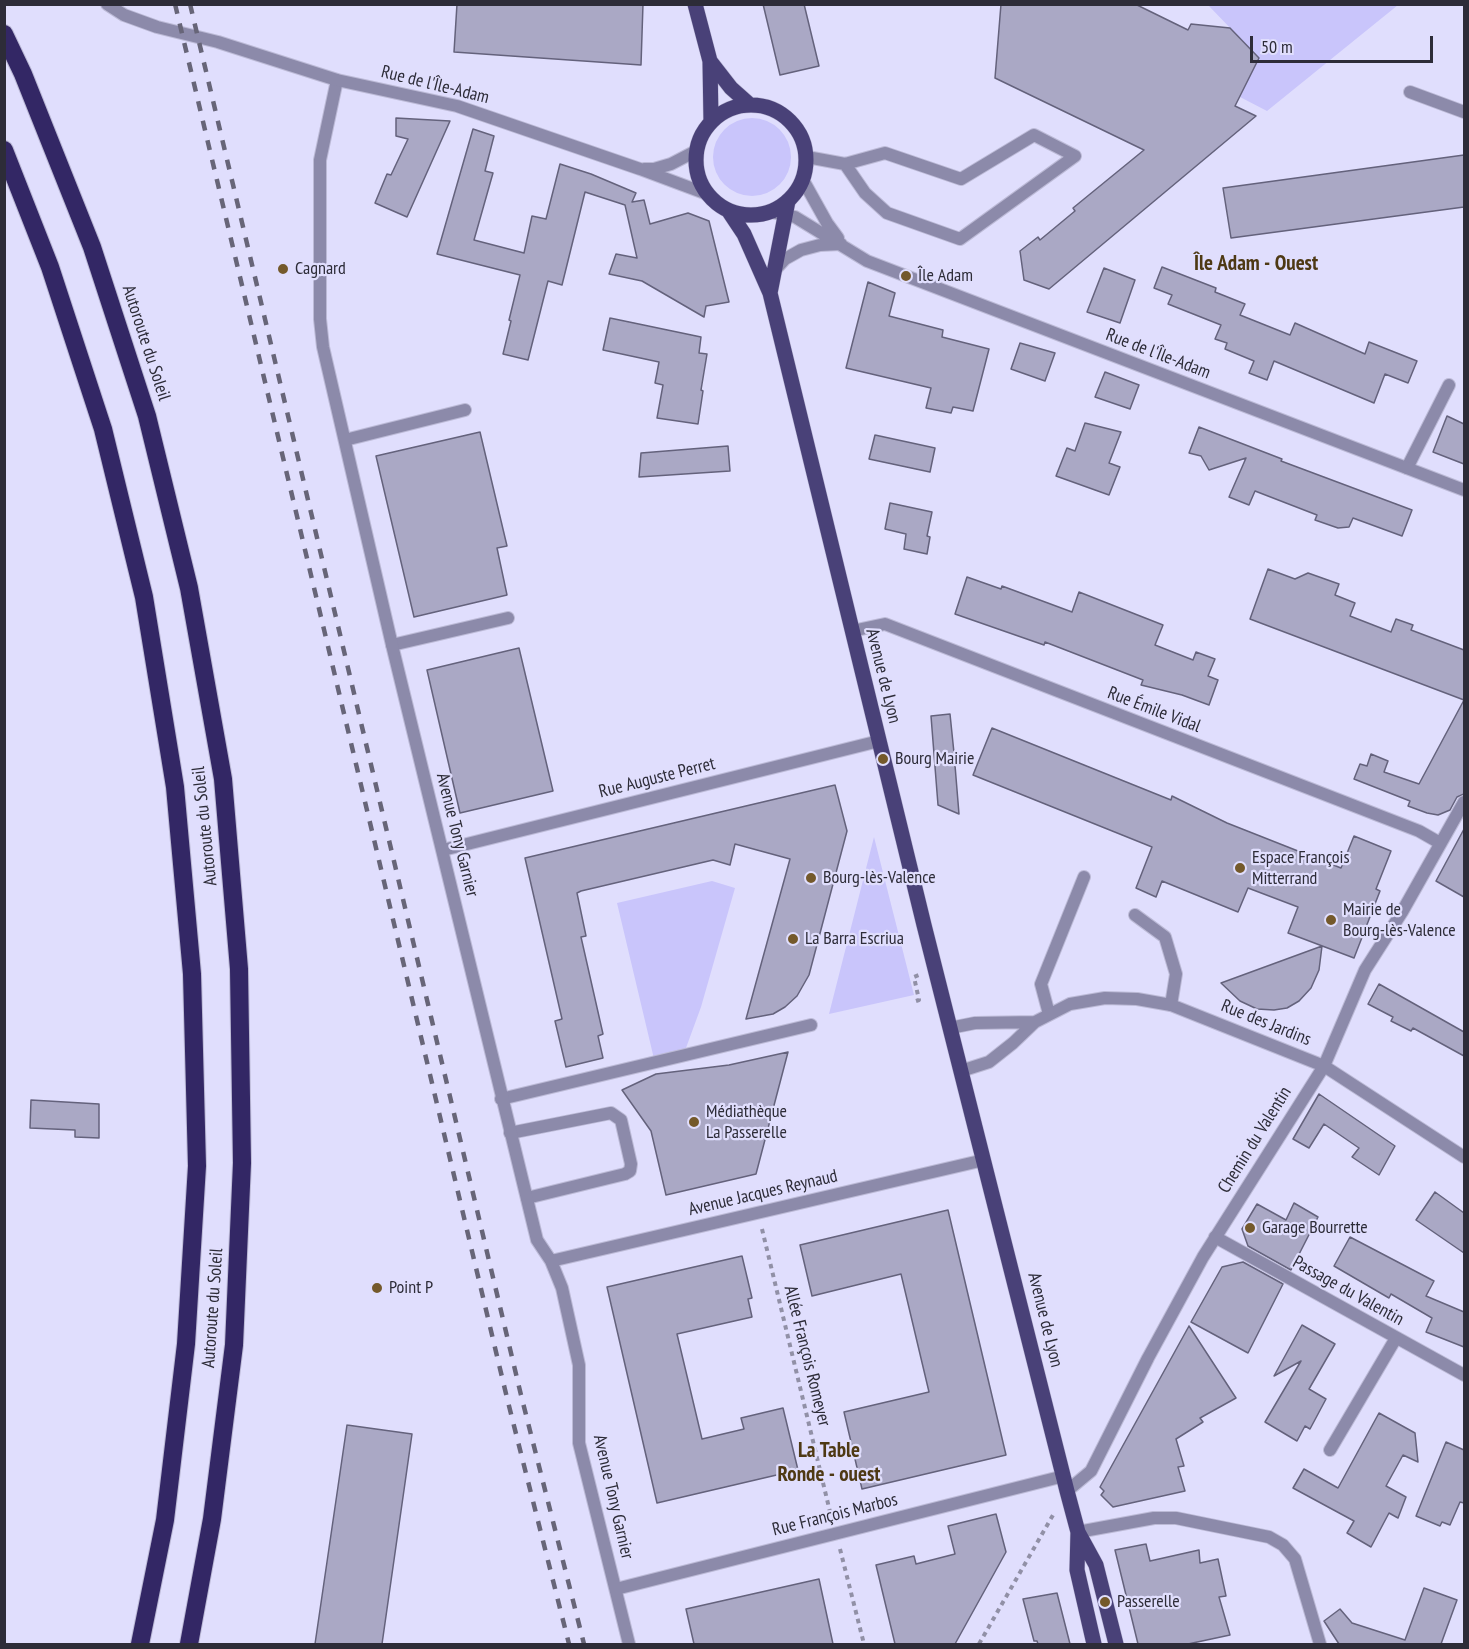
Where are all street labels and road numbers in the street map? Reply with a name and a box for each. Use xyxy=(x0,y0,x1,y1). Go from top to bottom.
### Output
street label: Rue de l'Île-Adam xyxy=(379,61,491,109)
street label: Autoroute du Soleil xyxy=(117,283,175,403)
street label: Rue de l'Île-Adam xyxy=(1103,324,1213,384)
street label: Avenue de Lyon xyxy=(861,626,905,726)
street label: Rue Émile Vidal xyxy=(1104,682,1204,738)
street label: Rue Auguste Perret xyxy=(597,753,717,803)
street label: Autoroute du Soleil xyxy=(188,765,222,887)
street label: Avenue Tony Garnier xyxy=(431,771,483,899)
street label: Rue des Jardins xyxy=(1218,995,1314,1051)
street label: Chemin du Valentin xyxy=(1214,1083,1296,1197)
street label: Avenue Jacques Reynaud xyxy=(686,1165,840,1221)
street label: Autoroute du Soleil xyxy=(198,1247,228,1369)
street label: Passage du Valentin xyxy=(1289,1252,1407,1330)
street label: Avenue de Lyon xyxy=(1023,1270,1067,1370)
street label: Allée François Romeyer xyxy=(779,1283,835,1429)
street label: Avenue Tony Garnier xyxy=(588,1433,638,1561)
street label: Rue François Marbos xyxy=(770,1489,900,1541)

